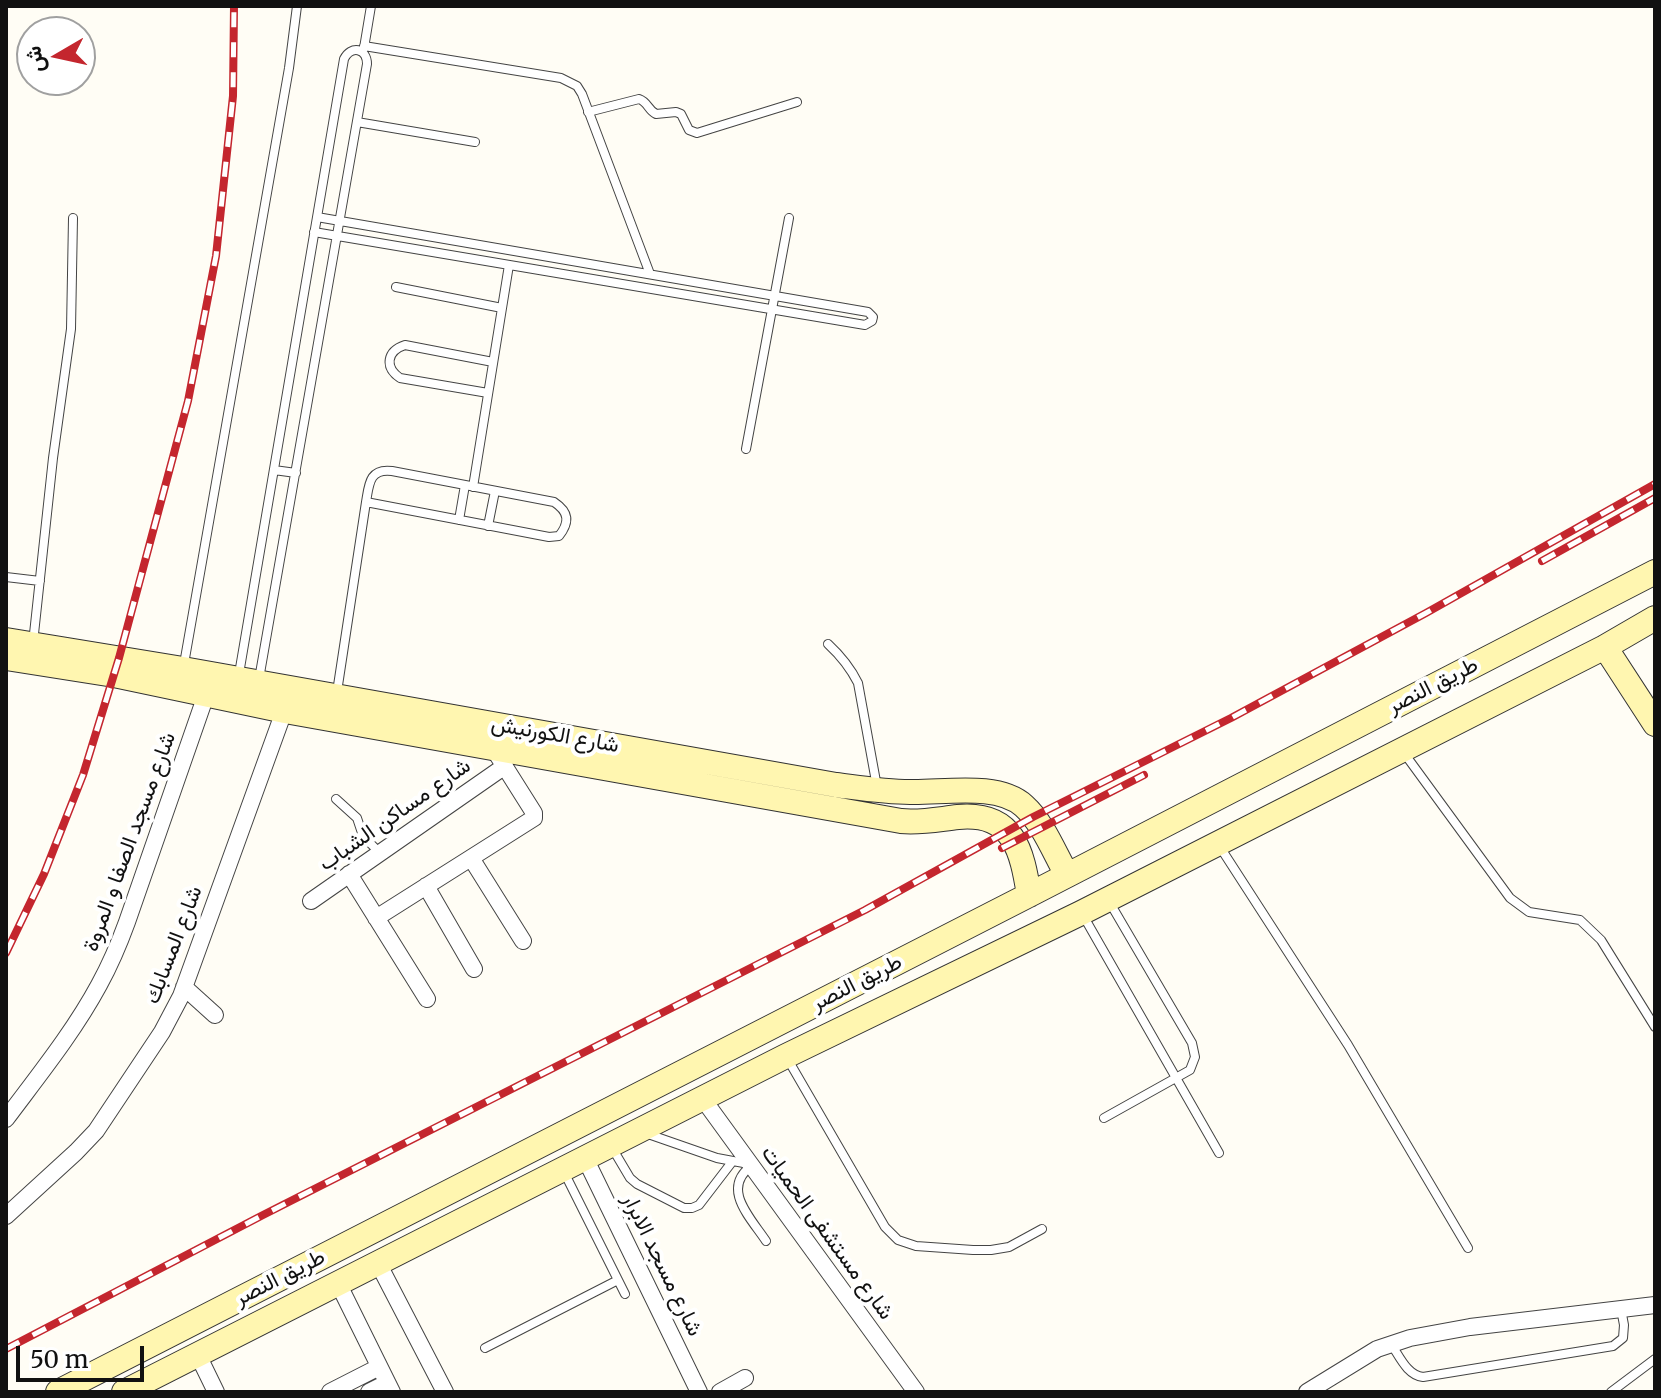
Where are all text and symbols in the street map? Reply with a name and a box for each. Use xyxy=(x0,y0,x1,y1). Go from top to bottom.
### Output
north arrow xyxy=(16,16,96,96)
text: ش xyxy=(18,44,50,75)
street label: طريق النصر xyxy=(1383,652,1483,720)
street label: شارع الكورنيش xyxy=(489,711,621,759)
street label: شارع مسجد الصفا و المروة xyxy=(78,729,182,955)
street label: شارع مساكن الشباب xyxy=(314,753,476,877)
street label: شارع المسابك xyxy=(139,882,209,1008)
street label: طريق النصر xyxy=(807,949,907,1017)
street label: شارع مستشفى الحميات xyxy=(755,1141,899,1325)
street label: شارع مسجد الابرار xyxy=(616,1189,708,1341)
street label: طريق النصر xyxy=(230,1244,330,1312)
scale bar xyxy=(20,1330,148,1380)
text: 50 m xyxy=(30,1344,89,1375)

